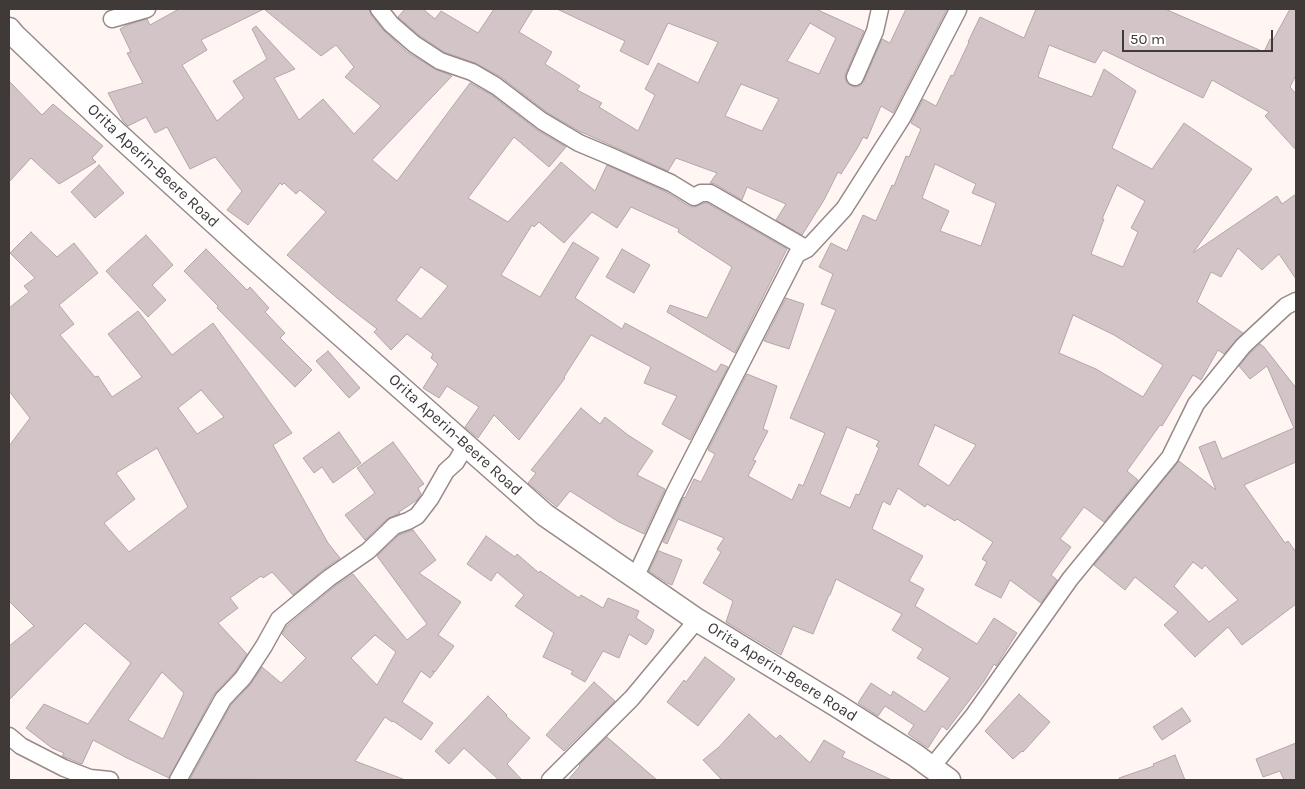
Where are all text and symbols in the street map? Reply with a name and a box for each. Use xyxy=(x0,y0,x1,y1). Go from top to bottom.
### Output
scale bar xyxy=(1125,20,1276,52)
text: 50 m xyxy=(1130,30,1165,48)
street label: Orita Aperin-Beere Road xyxy=(83,100,223,232)
street label: Orita Aperin-Beere Road xyxy=(384,370,526,500)
street label: Orita Aperin-Beere Road xyxy=(704,618,860,726)

